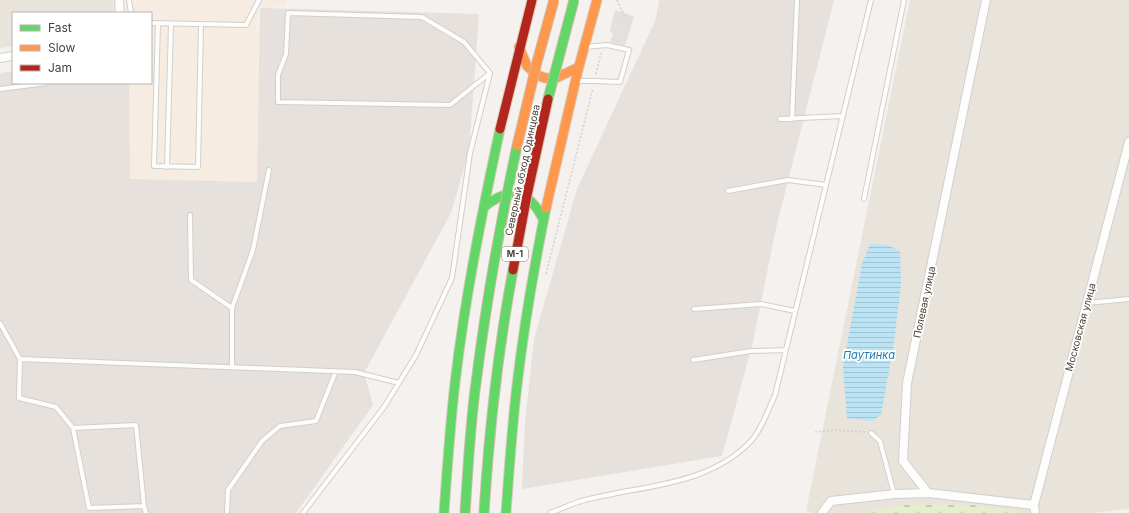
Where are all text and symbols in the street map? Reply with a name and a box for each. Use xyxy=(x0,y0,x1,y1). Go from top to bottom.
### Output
legend xyxy=(12,12,152,84)
text: Fast xyxy=(48,20,72,35)
text: Slow xyxy=(48,40,76,55)
text: Jam xyxy=(48,60,72,75)
street label: Северный обход Одинцова xyxy=(502,103,542,237)
road number: М-1 xyxy=(502,247,528,261)
street label: Полевая улица xyxy=(911,265,937,339)
street label: Московская улица xyxy=(1062,281,1098,373)
water label: Паутинка xyxy=(843,348,895,362)

